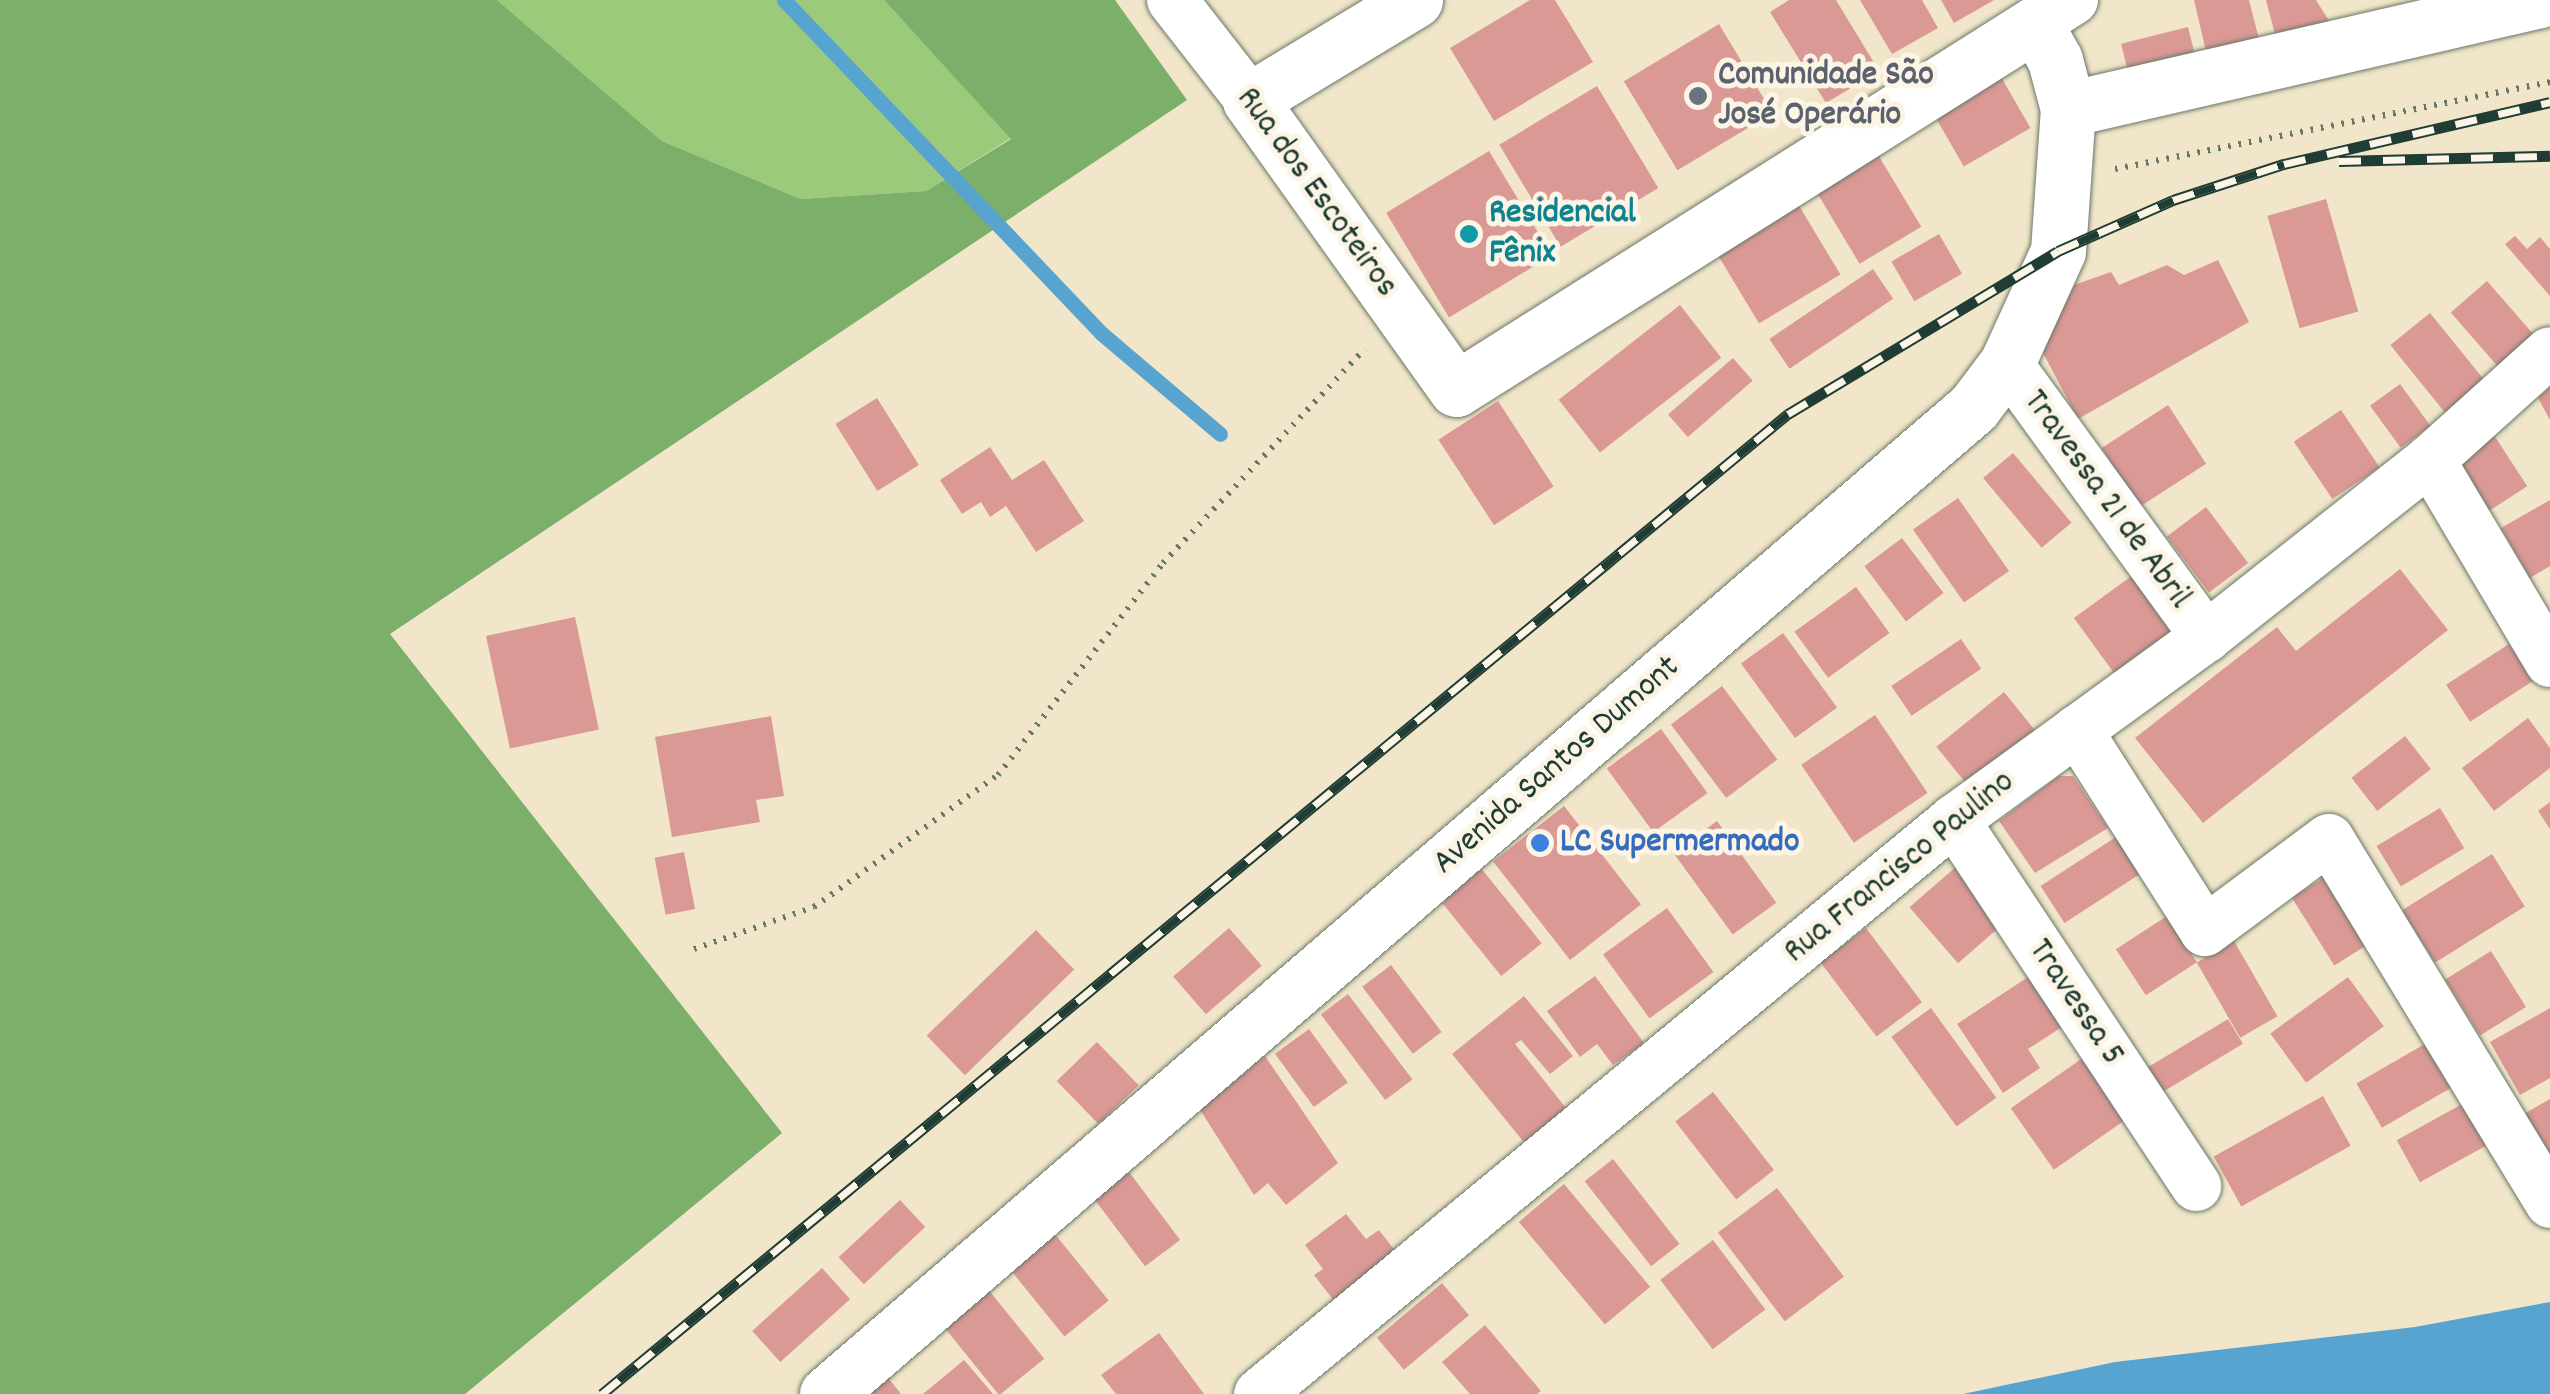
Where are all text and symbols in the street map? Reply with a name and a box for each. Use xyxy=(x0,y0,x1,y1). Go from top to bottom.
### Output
place label: Comunidade São José Operário xyxy=(1718,55,1934,137)
street label: Rua dos Escoteiros xyxy=(1226,80,1406,306)
marker: Comunidade São José Operário xyxy=(1687,85,1709,107)
place label: Residencial Fênix xyxy=(1489,193,1636,275)
marker: Residencial Fênix xyxy=(1458,223,1480,245)
street label: Travessa 21 de Abril xyxy=(2013,382,2199,618)
street label: Avenida Santos Dumont xyxy=(1425,647,1689,885)
street label: Rua Francisco Paulino xyxy=(1776,762,2024,974)
place label: LC Supermermado xyxy=(1560,822,1800,864)
marker: LC Supermermado xyxy=(1529,832,1551,854)
street label: Travessa 5 xyxy=(2017,932,2133,1074)

